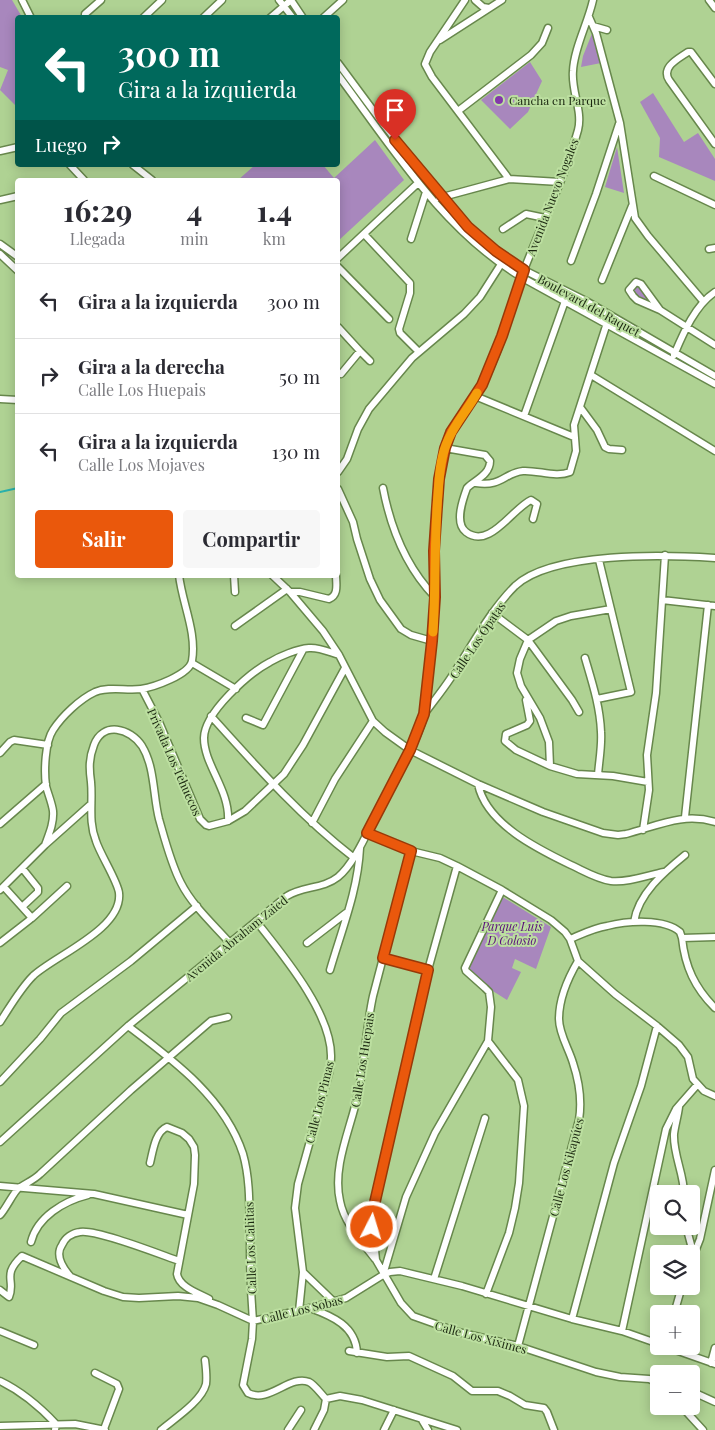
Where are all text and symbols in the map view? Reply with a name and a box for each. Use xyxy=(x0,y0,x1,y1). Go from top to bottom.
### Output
text: 300 m xyxy=(118,29,220,76)
icon: left xyxy=(35,35,100,100)
text: Gira a la izquierda xyxy=(118,74,297,104)
pin xyxy=(374,89,416,140)
place label: Cancha en Parque xyxy=(509,92,606,108)
marker: Cancha en Parque xyxy=(493,94,505,106)
icon: arrive xyxy=(381,96,409,124)
icon: right xyxy=(97,130,125,158)
text: Luego xyxy=(35,131,87,157)
street label: Avenida Nuevo Nogales xyxy=(522,136,582,259)
text: 16:29 xyxy=(63,190,132,230)
text: 4 xyxy=(186,190,202,230)
text: 1.4 xyxy=(257,190,292,230)
text: Llegada xyxy=(70,228,125,249)
text: min xyxy=(180,228,209,249)
text: km xyxy=(263,228,286,249)
street label: Boulevard del Raquet xyxy=(535,270,644,340)
icon: left xyxy=(35,287,63,315)
text: Gira a la izquierda xyxy=(78,288,238,314)
text: 300 m xyxy=(267,288,320,314)
text: Gira a la derecha xyxy=(78,353,225,379)
icon: right xyxy=(35,362,63,390)
text: 50 m xyxy=(279,363,320,389)
text: Calle Los Huepais xyxy=(78,379,206,400)
text: Gira a la izquierda xyxy=(78,428,238,454)
icon: left xyxy=(35,437,63,465)
text: 130 m xyxy=(272,438,320,464)
text: Calle Los Mojaves xyxy=(78,454,205,475)
button: Salir xyxy=(35,510,173,568)
button: Compartir xyxy=(183,510,320,568)
street label: Calle Los Ópatas xyxy=(445,598,509,682)
street label: Privada Los Tehuecos xyxy=(144,706,206,818)
street label: Avenida Abraham Zaied xyxy=(181,892,291,985)
park label: Parque Luis D Colosio xyxy=(480,918,543,948)
street label: Calle Los Huepais xyxy=(347,1011,377,1109)
street label: Calle Los Pimas xyxy=(301,1059,337,1145)
street label: Calle Los Kikapúes xyxy=(545,1116,587,1218)
map controls xyxy=(650,1185,700,1415)
button: search xyxy=(650,1185,700,1235)
position arrow xyxy=(345,1200,397,1252)
street label: Calle Los Cahitas xyxy=(240,1202,260,1294)
button: layers xyxy=(650,1245,700,1295)
street label: Calle Los Sobas xyxy=(260,1291,344,1327)
button: + xyxy=(650,1305,700,1355)
street label: Calle Los Xiximes xyxy=(433,1317,529,1357)
button: − xyxy=(650,1365,700,1415)

